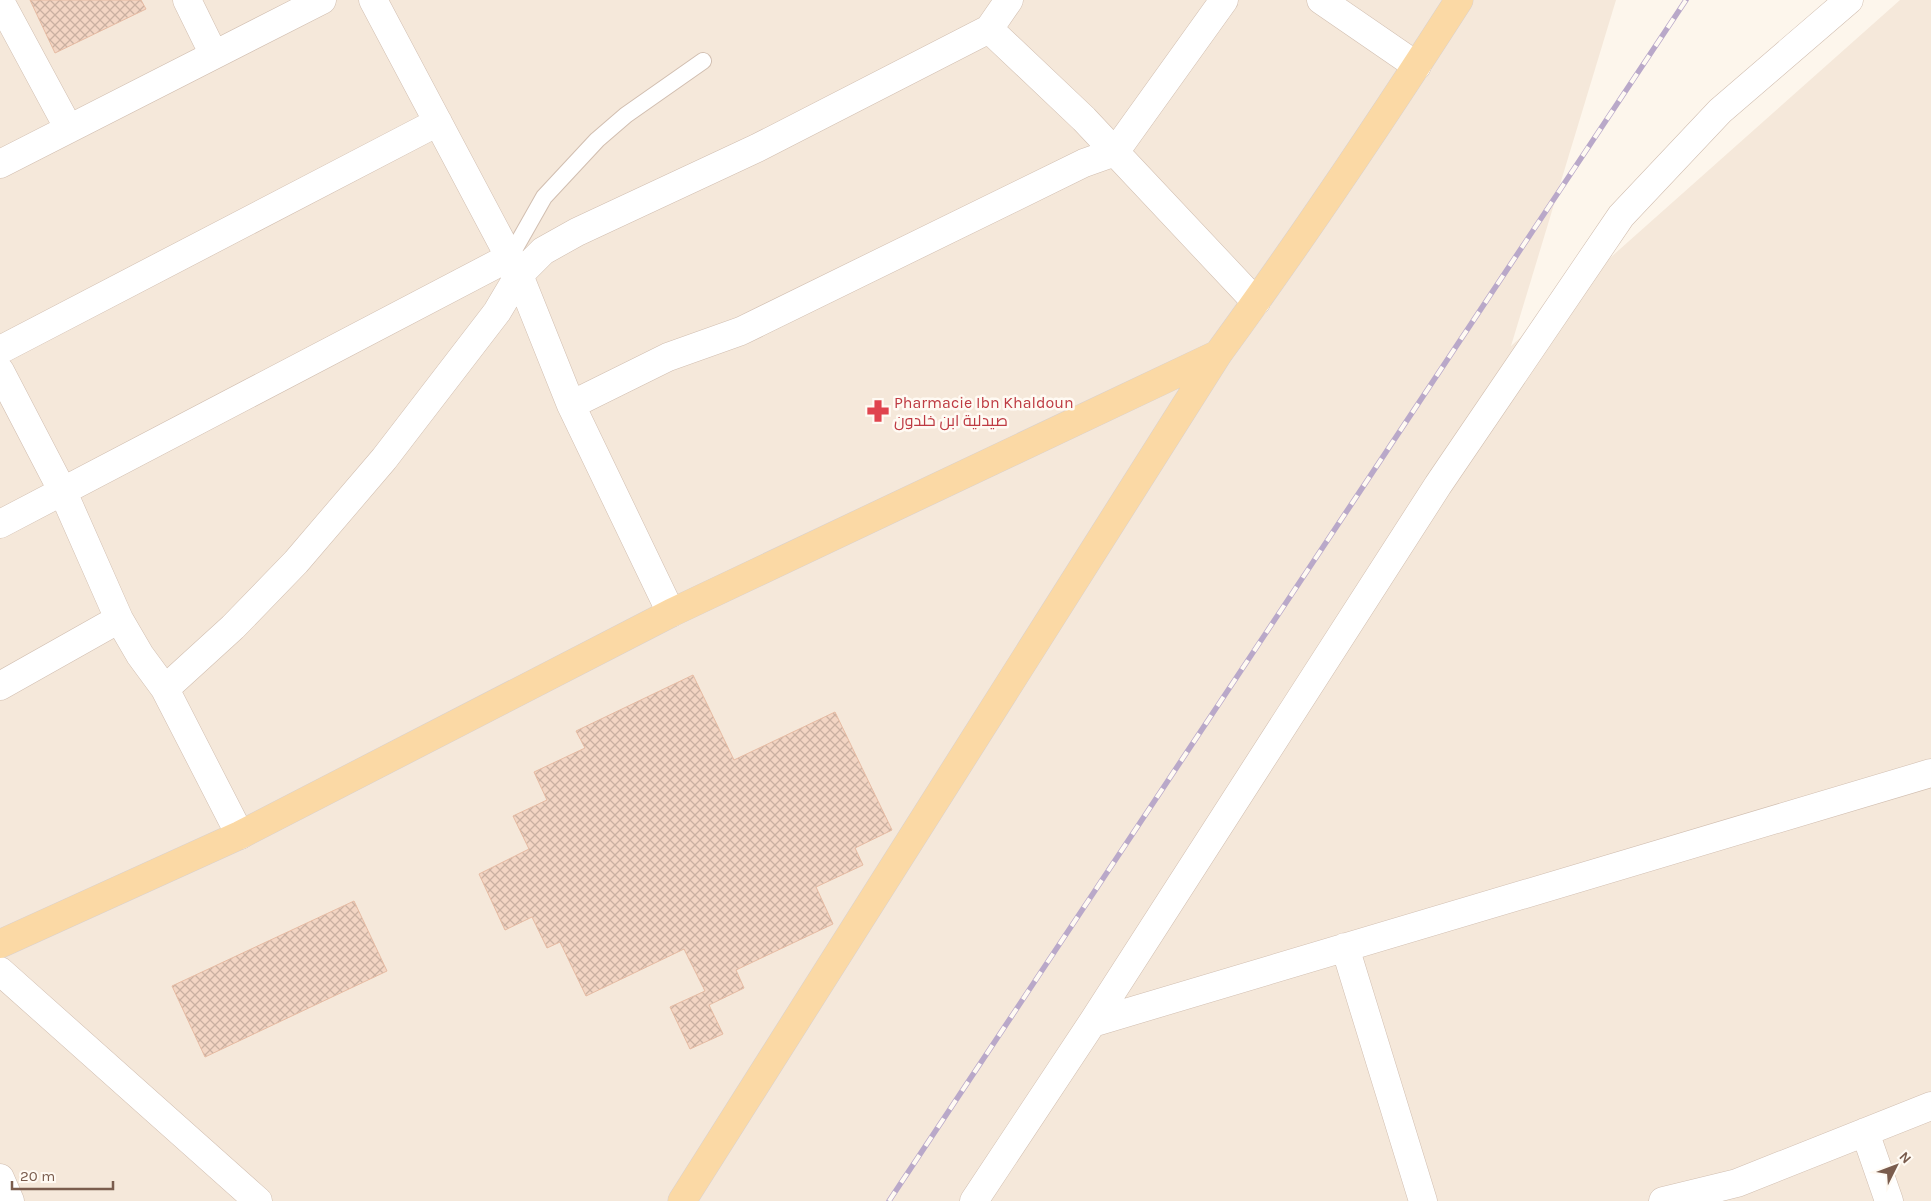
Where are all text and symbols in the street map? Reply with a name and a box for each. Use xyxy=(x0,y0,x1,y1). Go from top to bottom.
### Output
place label: Pharmacie Ibn Khaldoun صيدلية ابن خلدون xyxy=(894,393,1074,431)
pharmacy icon: Pharmacie Ibn Khaldoun صيدلية ابن خلدون xyxy=(865,398,891,424)
north arrow xyxy=(1871,1141,1921,1191)
text: N xyxy=(1896,1148,1915,1167)
scale bar xyxy=(12,1158,114,1190)
text: 20 m xyxy=(20,1167,55,1185)

